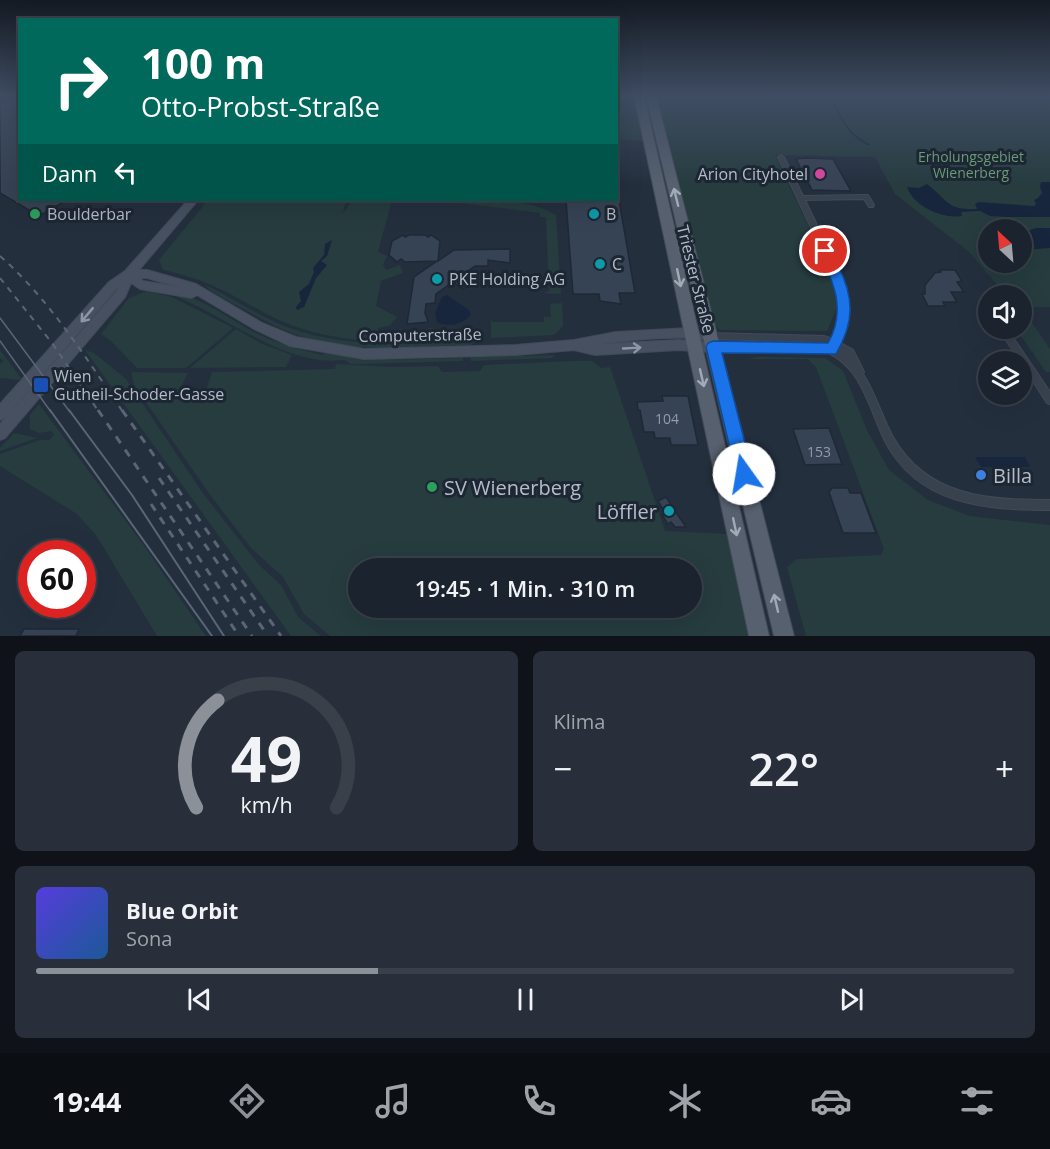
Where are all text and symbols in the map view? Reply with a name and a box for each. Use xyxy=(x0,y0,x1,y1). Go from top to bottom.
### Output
text: 100 m xyxy=(141,34,265,91)
icon: right xyxy=(42,42,120,120)
text: Otto-Probst-Straße xyxy=(141,88,380,125)
park label: Erholungsgebiet Wienerberg xyxy=(918,147,1024,182)
icon: left xyxy=(109,156,142,189)
text: Dann xyxy=(42,158,97,188)
place label: Arion Cityhotel xyxy=(698,163,808,185)
marker: Arion Cityhotel xyxy=(813,167,827,181)
one-way arrow xyxy=(670,188,682,207)
place label: Boulderbar xyxy=(47,203,132,225)
place label: B xyxy=(606,203,616,225)
marker: Boulderbar xyxy=(28,207,42,221)
marker: B xyxy=(587,207,601,221)
north arrow xyxy=(978,219,1032,273)
map controls xyxy=(978,219,1032,405)
street label: Triester Straße xyxy=(672,223,720,335)
pin xyxy=(799,225,850,276)
icon: arrive xyxy=(808,234,841,267)
place label: C xyxy=(612,253,622,275)
marker: C xyxy=(593,257,607,271)
place label: PKE Holding AG xyxy=(449,268,565,290)
one-way arrow xyxy=(674,268,685,287)
marker: PKE Holding AG xyxy=(430,272,444,286)
button: sound xyxy=(978,285,1032,339)
one-way arrow xyxy=(81,307,94,323)
street label: Computerstraße xyxy=(358,323,482,347)
one-way arrow xyxy=(621,342,641,353)
button: layers xyxy=(978,351,1032,405)
place label: Wien Gutheil-Schoder-Gasse xyxy=(54,365,224,405)
one-way arrow xyxy=(697,367,708,387)
marker: Wien Gutheil-Schoder-Gasse xyxy=(32,376,50,394)
house number: 104 xyxy=(655,409,679,428)
position arrow xyxy=(712,442,776,506)
house number: 153 xyxy=(807,442,831,461)
place label: Billa xyxy=(993,462,1032,489)
marker: Billa xyxy=(974,468,988,482)
place label: SV Wienerberg xyxy=(444,474,581,501)
marker: SV Wienerberg xyxy=(425,480,439,494)
place label: Löffler xyxy=(597,498,657,525)
marker: Löffler xyxy=(662,504,676,518)
one-way arrow xyxy=(730,517,741,536)
speed limit sign: 60 xyxy=(18,540,96,618)
text: 19:45 · 1 Min. · 310 m xyxy=(415,573,635,603)
one-way arrow xyxy=(770,594,782,613)
text: Klima xyxy=(554,708,605,735)
text: 49 xyxy=(231,715,302,800)
text: 22° xyxy=(748,738,819,799)
text: − xyxy=(554,746,572,791)
text: + xyxy=(995,746,1014,791)
text: km/h xyxy=(240,790,292,819)
text: Blue Orbit xyxy=(126,895,238,925)
text: Sona xyxy=(126,925,172,952)
icon: previous xyxy=(183,983,216,1016)
icon: pause xyxy=(509,983,542,1016)
icon: next xyxy=(835,983,868,1016)
icon: directions xyxy=(226,1080,268,1122)
icon: music xyxy=(372,1080,414,1122)
icon: phone xyxy=(518,1080,560,1122)
icon: climate xyxy=(664,1080,706,1122)
icon: car xyxy=(810,1080,852,1122)
icon: filters xyxy=(956,1080,998,1122)
text: 19:44 xyxy=(52,1083,121,1120)

